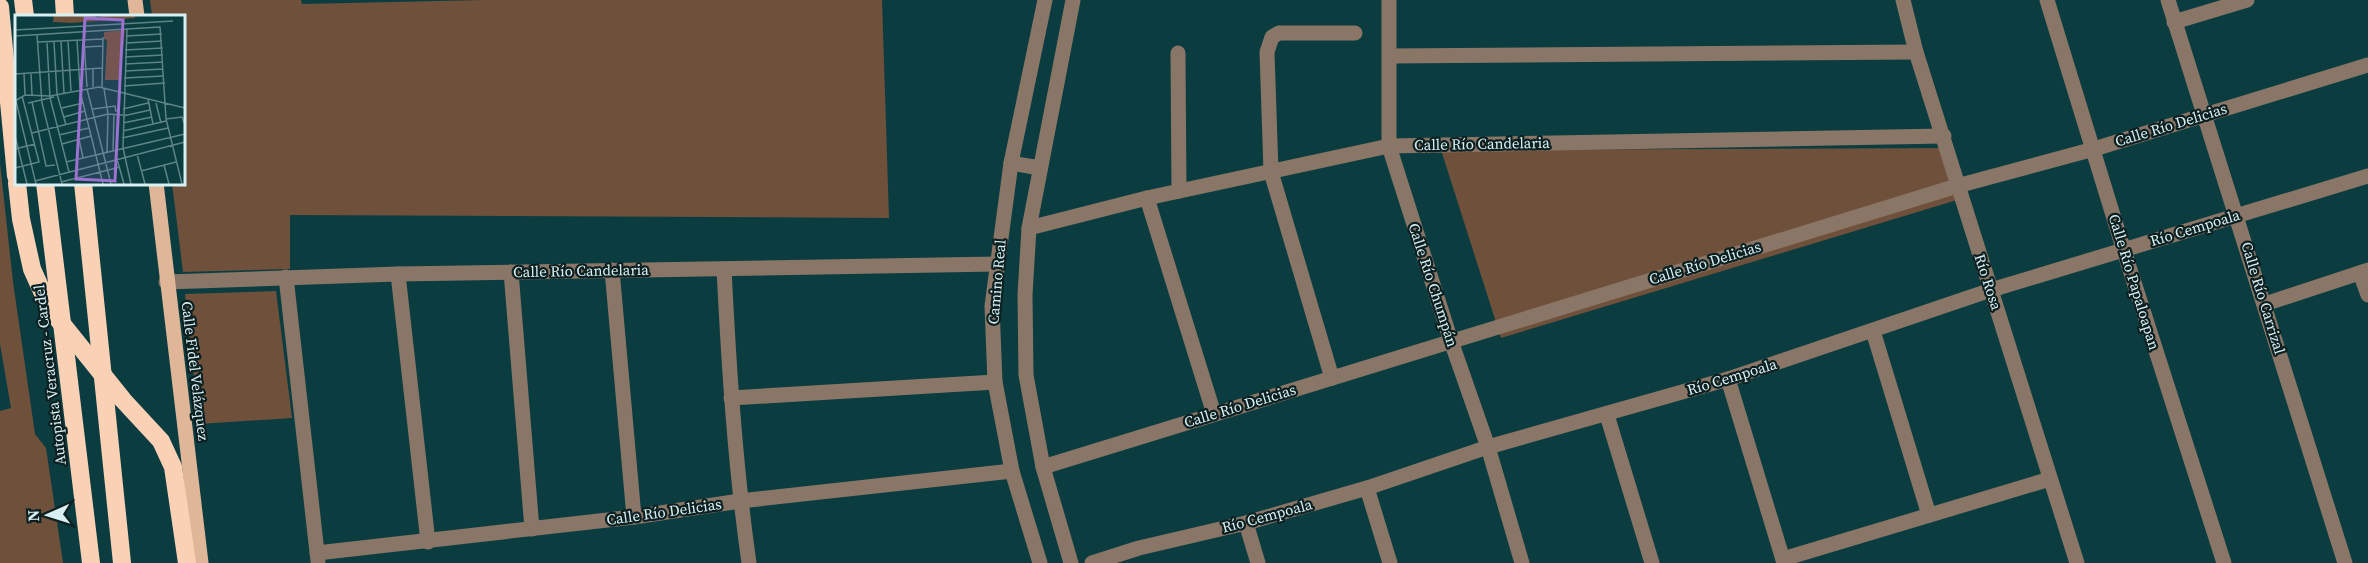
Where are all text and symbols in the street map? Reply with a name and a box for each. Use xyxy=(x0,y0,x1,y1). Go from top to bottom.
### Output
inset map xyxy=(15,15,184,184)
street label: Calle Río Delicias xyxy=(2112,97,2229,152)
street label: Calle Río Candelaria xyxy=(1414,132,1550,155)
street label: Río Cempoala xyxy=(2147,204,2243,251)
street label: Calle Río Papaloapan xyxy=(2104,211,2165,352)
street label: Calle Río Chumpán xyxy=(1404,220,1463,349)
street label: Calle Río Delicias xyxy=(1646,235,1763,290)
street label: Camino Real xyxy=(982,238,1011,325)
street label: Calle Río Carrizal xyxy=(2236,239,2291,357)
street label: Río Rosa xyxy=(1970,251,2008,313)
street label: Calle Río Candelaria xyxy=(513,259,649,282)
street label: Autopista Veracruz - Cardel xyxy=(28,283,71,467)
street label: Calle Fidel Velázquez xyxy=(177,300,214,442)
street label: Río Cempoala xyxy=(1684,353,1780,400)
street label: Calle Río Delicias xyxy=(1181,378,1298,433)
north arrow xyxy=(18,485,78,545)
street label: Calle Río Delicias xyxy=(605,493,723,530)
street label: Río Cempoala xyxy=(1219,493,1315,538)
text: N xyxy=(22,509,44,522)

